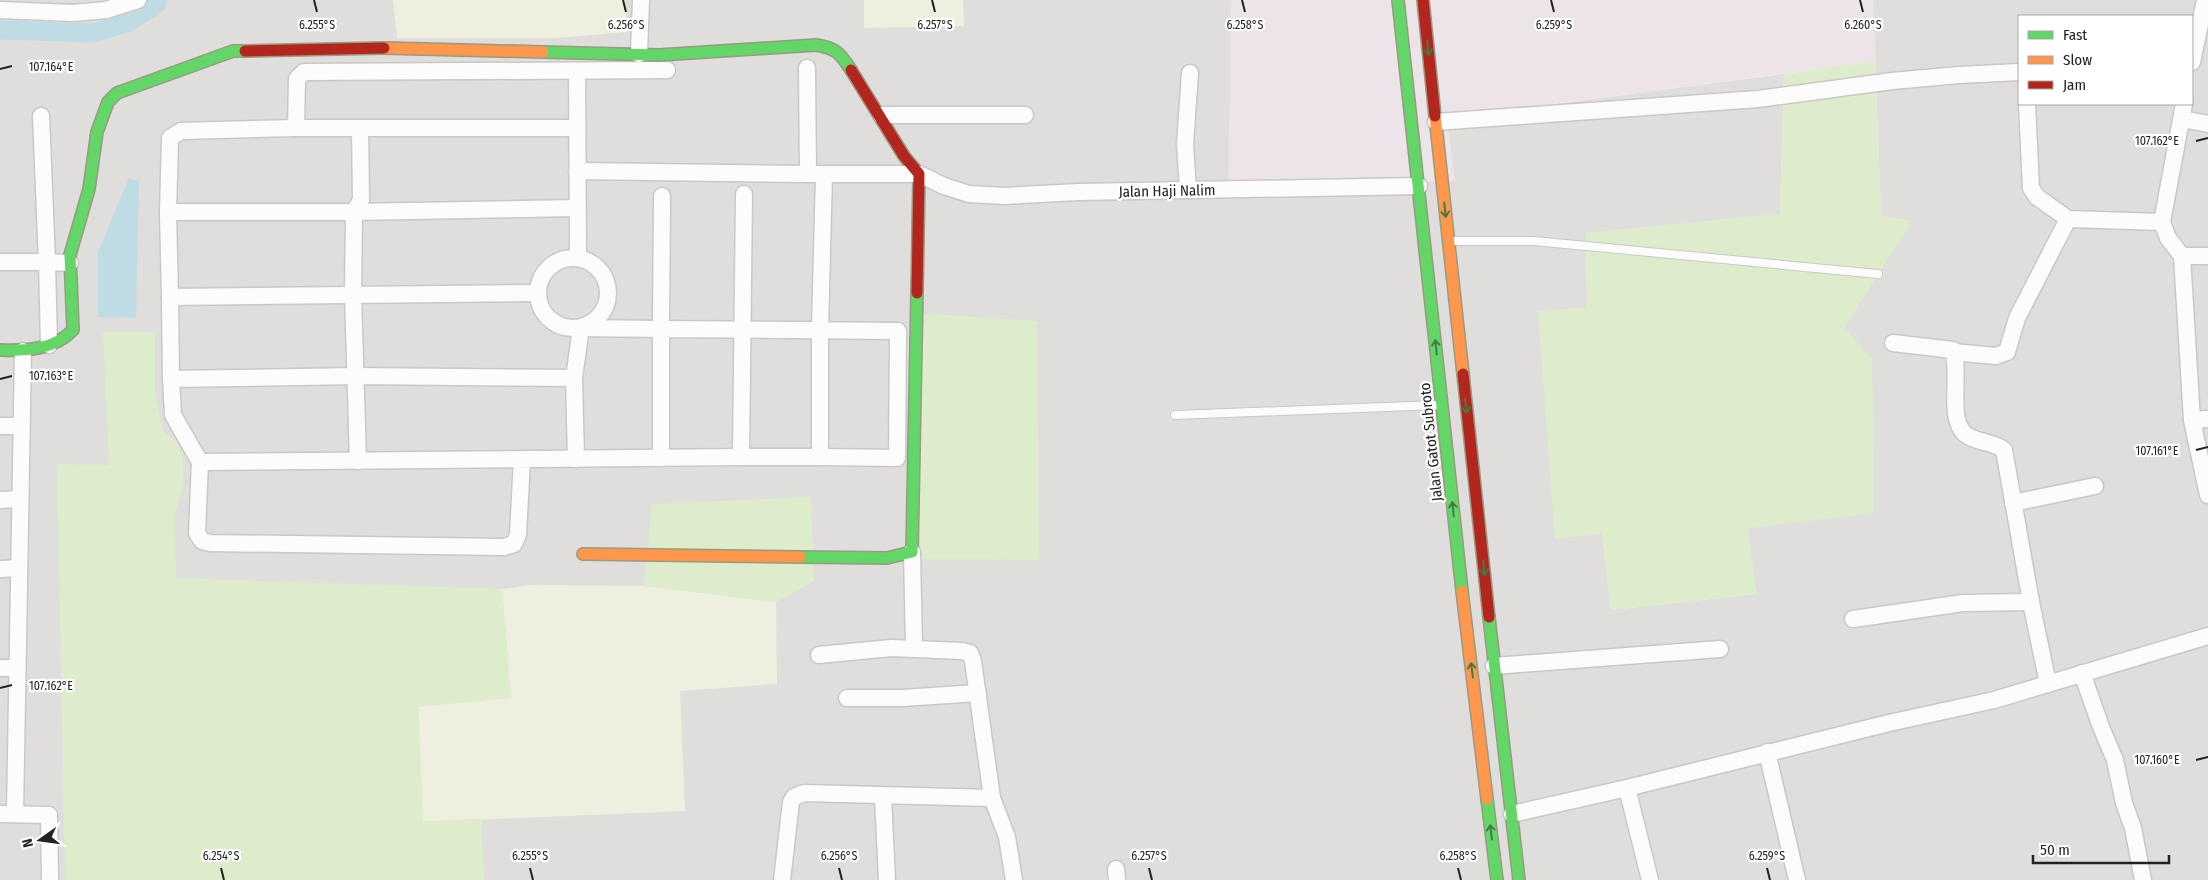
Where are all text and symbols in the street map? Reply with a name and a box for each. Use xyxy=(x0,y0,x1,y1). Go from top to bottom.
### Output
legend xyxy=(2018,15,2193,105)
text: 6.255°S xyxy=(299,18,335,32)
text: 6.256°S xyxy=(608,18,644,32)
text: 6.257°S xyxy=(917,18,953,32)
text: 6.258°S xyxy=(1227,18,1263,32)
text: 6.259°S xyxy=(1536,18,1572,32)
text: 6.260°S xyxy=(1844,18,1882,32)
text: Fast xyxy=(2063,26,2087,44)
one-way arrow xyxy=(1423,40,1433,56)
text: Slow xyxy=(2063,51,2092,69)
text: 107.164°E xyxy=(29,60,74,74)
text: Jam xyxy=(2063,76,2086,94)
text: 107.162°E xyxy=(2135,134,2179,148)
street label: Jalan Haji Nalim xyxy=(1118,181,1216,201)
one-way arrow xyxy=(1441,202,1450,218)
one-way arrow xyxy=(1431,340,1441,356)
text: 107.163°E xyxy=(29,369,73,383)
street label: Jalan Gatot Subroto xyxy=(1416,382,1446,502)
one-way arrow xyxy=(1462,398,1471,414)
text: 107.161°E xyxy=(2136,444,2179,458)
one-way arrow xyxy=(1449,501,1458,517)
one-way arrow xyxy=(1479,560,1489,576)
one-way arrow xyxy=(1467,663,1477,679)
text: 107.162°E xyxy=(29,679,73,693)
text: 107.160°E xyxy=(2134,753,2180,767)
north arrow xyxy=(15,815,65,865)
one-way arrow xyxy=(1486,824,1496,840)
scale bar xyxy=(2033,832,2169,864)
text: N xyxy=(19,837,37,849)
text: 50 m xyxy=(2040,841,2070,859)
text: 6.254°S xyxy=(203,849,239,863)
text: 6.255°S xyxy=(512,849,548,863)
text: 6.256°S xyxy=(821,849,857,863)
text: 6.257°S xyxy=(1131,849,1167,863)
text: 6.258°S xyxy=(1440,849,1476,863)
text: 6.259°S xyxy=(1749,849,1785,863)

